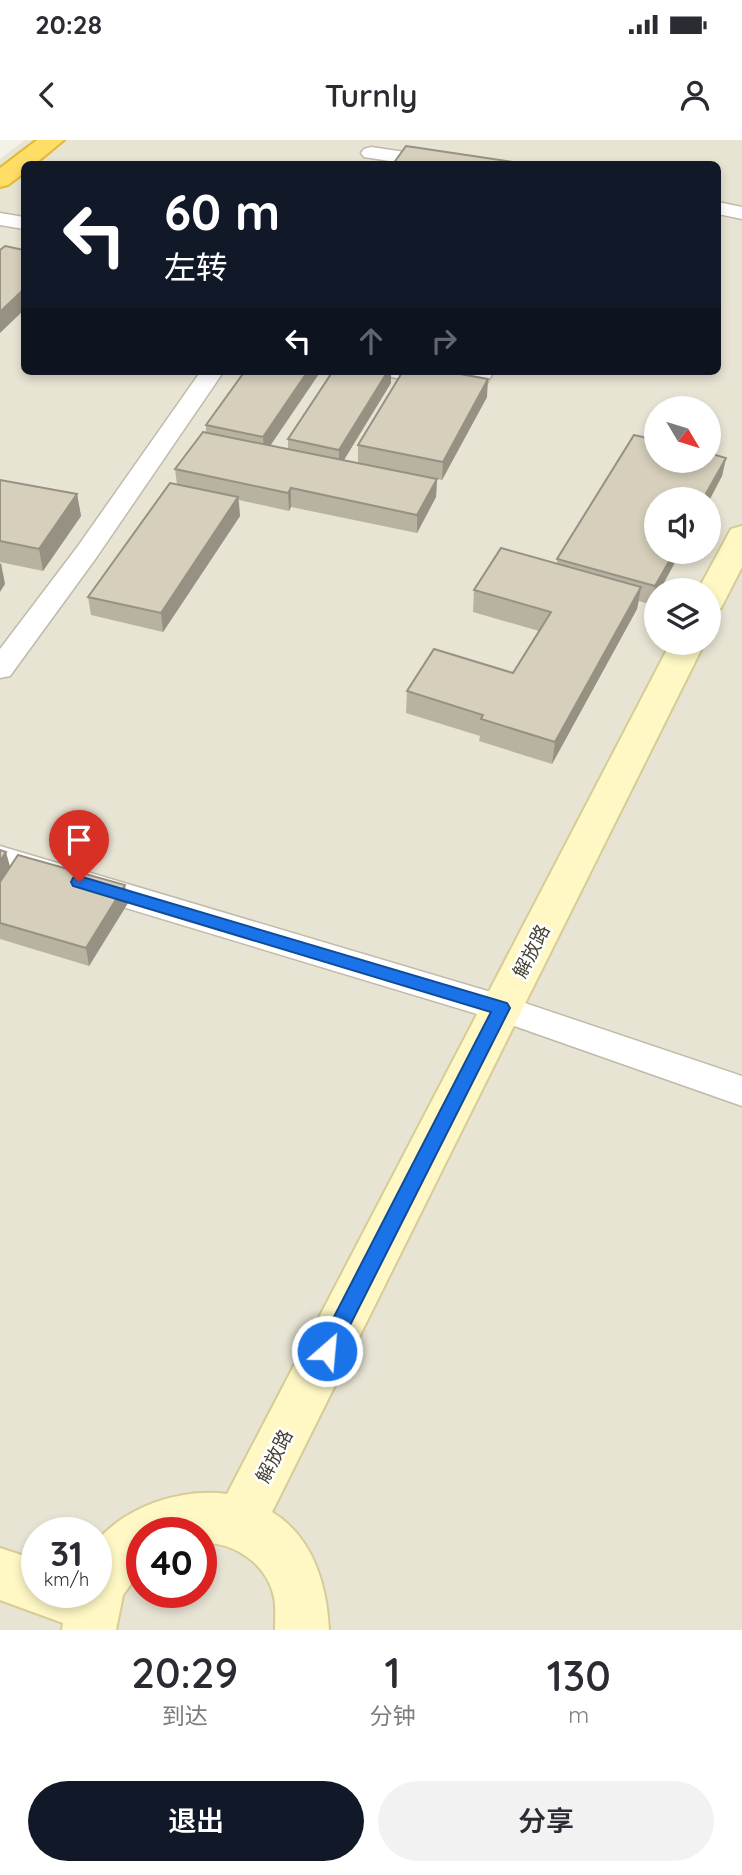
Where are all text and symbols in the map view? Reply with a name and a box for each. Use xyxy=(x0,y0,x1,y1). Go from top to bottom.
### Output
text: 20:28 xyxy=(35,8,102,41)
text: Turnly xyxy=(324,75,418,115)
icon: back xyxy=(28,76,66,114)
icon: person xyxy=(676,76,714,114)
text: 60 m xyxy=(164,181,280,242)
icon: left xyxy=(49,189,140,280)
text: 左转 xyxy=(164,247,228,287)
icon: left xyxy=(279,322,317,360)
icon: ahead xyxy=(352,322,390,360)
icon: right xyxy=(425,322,463,360)
north arrow xyxy=(644,396,721,472)
map controls xyxy=(644,396,721,655)
button: sound xyxy=(644,487,721,564)
button: layers xyxy=(644,578,721,655)
pin xyxy=(49,810,109,882)
icon: arrive xyxy=(60,821,98,859)
street label: 解放路 xyxy=(507,920,555,982)
position arrow xyxy=(290,1314,364,1388)
street label: 解放路 xyxy=(250,1425,298,1487)
speed limit sign: 40 xyxy=(126,1517,217,1608)
text: 31 xyxy=(50,1531,83,1575)
text: km/h xyxy=(44,1568,89,1591)
text: 20:29 xyxy=(131,1646,238,1699)
text: 1 xyxy=(384,1646,400,1699)
text: 130 xyxy=(547,1649,611,1702)
text: m xyxy=(568,1700,589,1729)
text: 到达 xyxy=(162,1701,208,1730)
text: 分钟 xyxy=(369,1701,415,1730)
button: 退出 xyxy=(28,1781,364,1861)
button: 分享 xyxy=(378,1781,714,1861)

